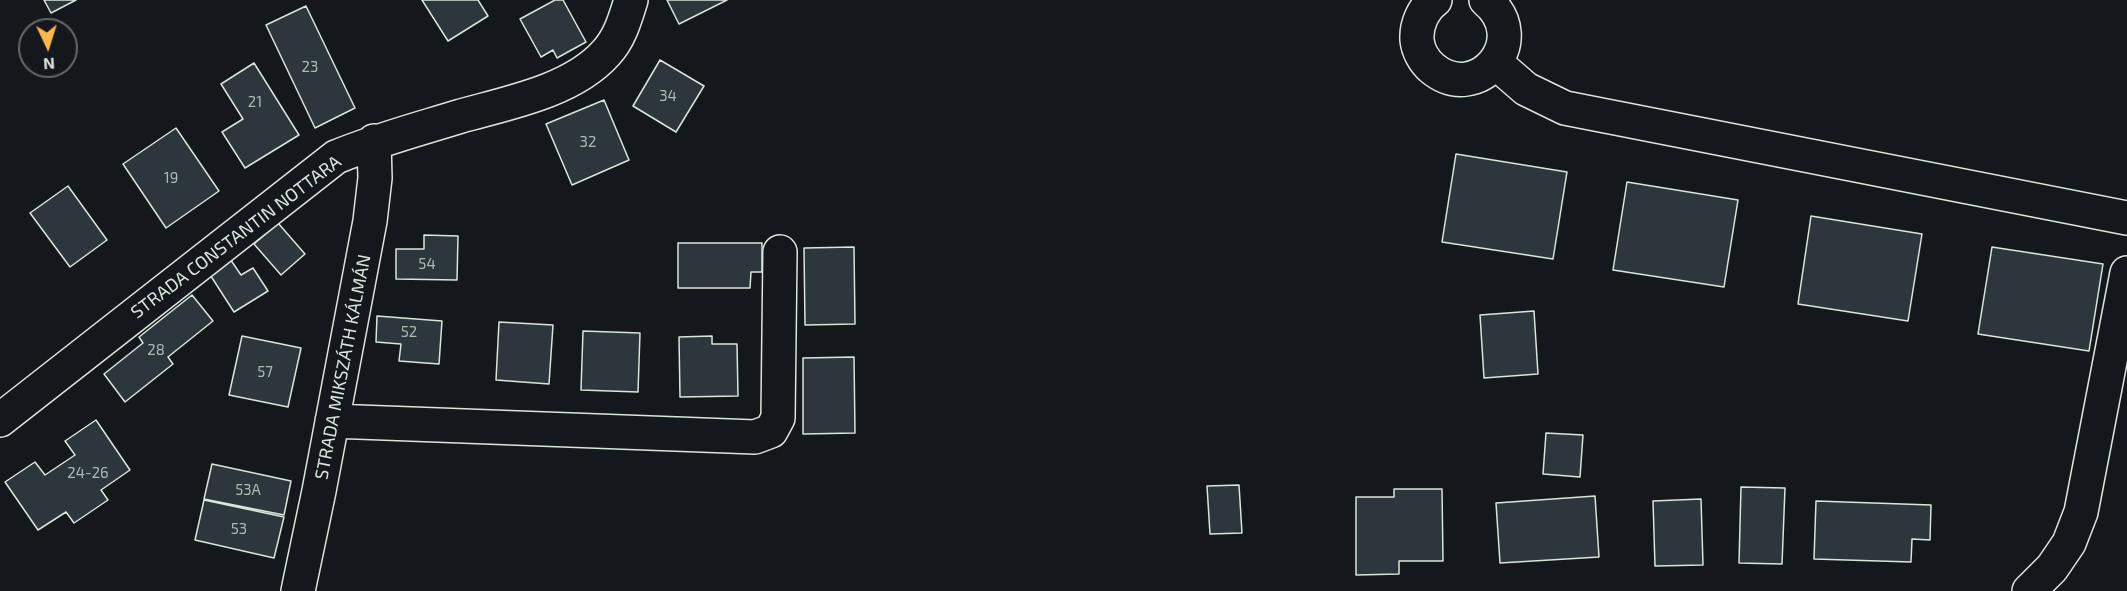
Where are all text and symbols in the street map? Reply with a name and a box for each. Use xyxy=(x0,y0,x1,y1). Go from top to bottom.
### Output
north arrow xyxy=(18,18,78,78)
text: N xyxy=(43,55,56,74)
house number: 23 xyxy=(302,58,318,76)
house number: 34 xyxy=(659,87,677,105)
house number: 21 xyxy=(248,93,262,111)
house number: 32 xyxy=(580,133,596,151)
street label: STRADA CONSTANTIN NOTTARA xyxy=(127,151,345,323)
house number: 19 xyxy=(164,169,178,187)
street label: STRADA MIKSZÁTH KÁLMÁN xyxy=(311,253,375,481)
house number: 54 xyxy=(418,255,436,273)
house number: 52 xyxy=(401,323,417,341)
house number: 28 xyxy=(147,341,165,359)
house number: 57 xyxy=(257,363,273,381)
house number: 24-26 xyxy=(67,464,109,482)
house number: 53A xyxy=(235,481,261,499)
house number: 53 xyxy=(231,520,247,538)

